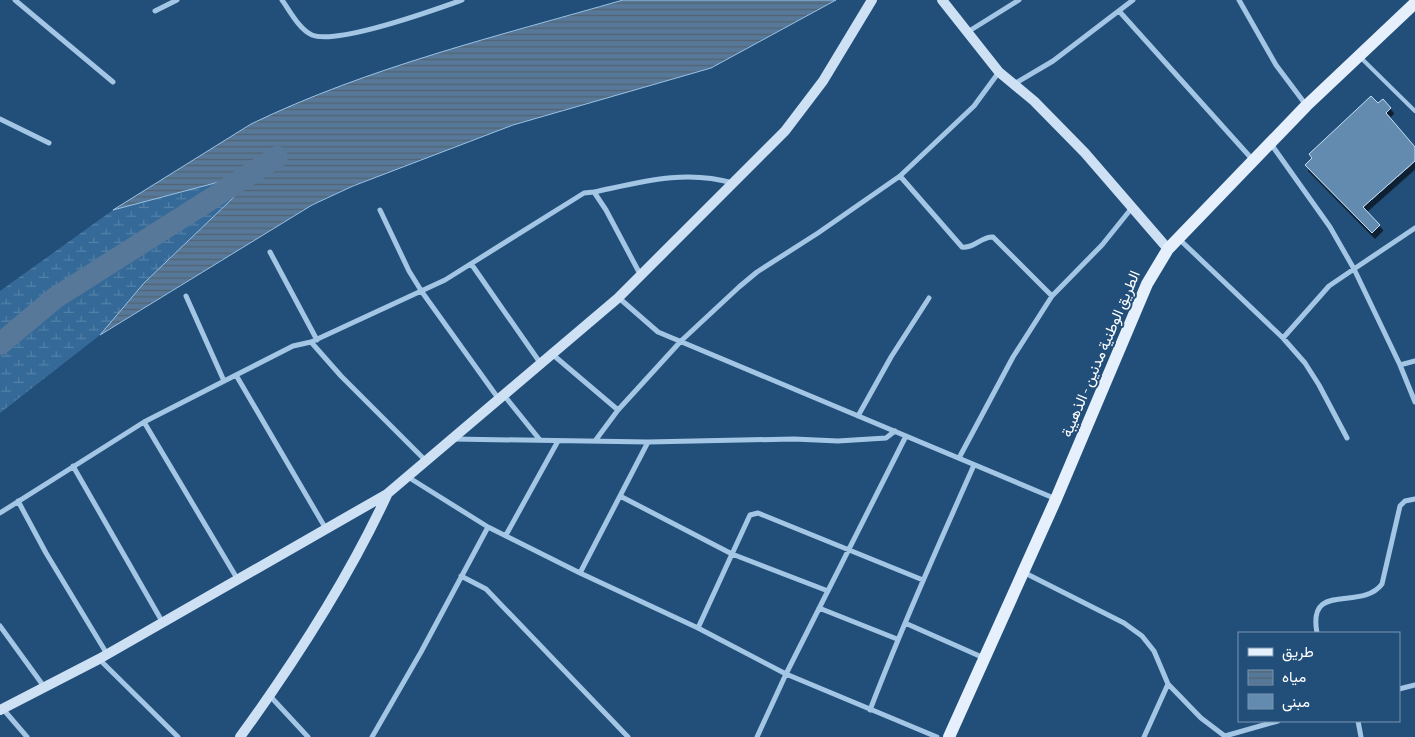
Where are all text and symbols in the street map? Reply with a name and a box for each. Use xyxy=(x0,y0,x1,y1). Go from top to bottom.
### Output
street label: الطريق الوطنية مدنين - الذهيبة xyxy=(1057,268,1145,440)
legend xyxy=(1238,632,1400,722)
text: طريق xyxy=(1282,643,1314,662)
text: مياه xyxy=(1282,668,1306,687)
text: مبنى xyxy=(1282,693,1310,712)

